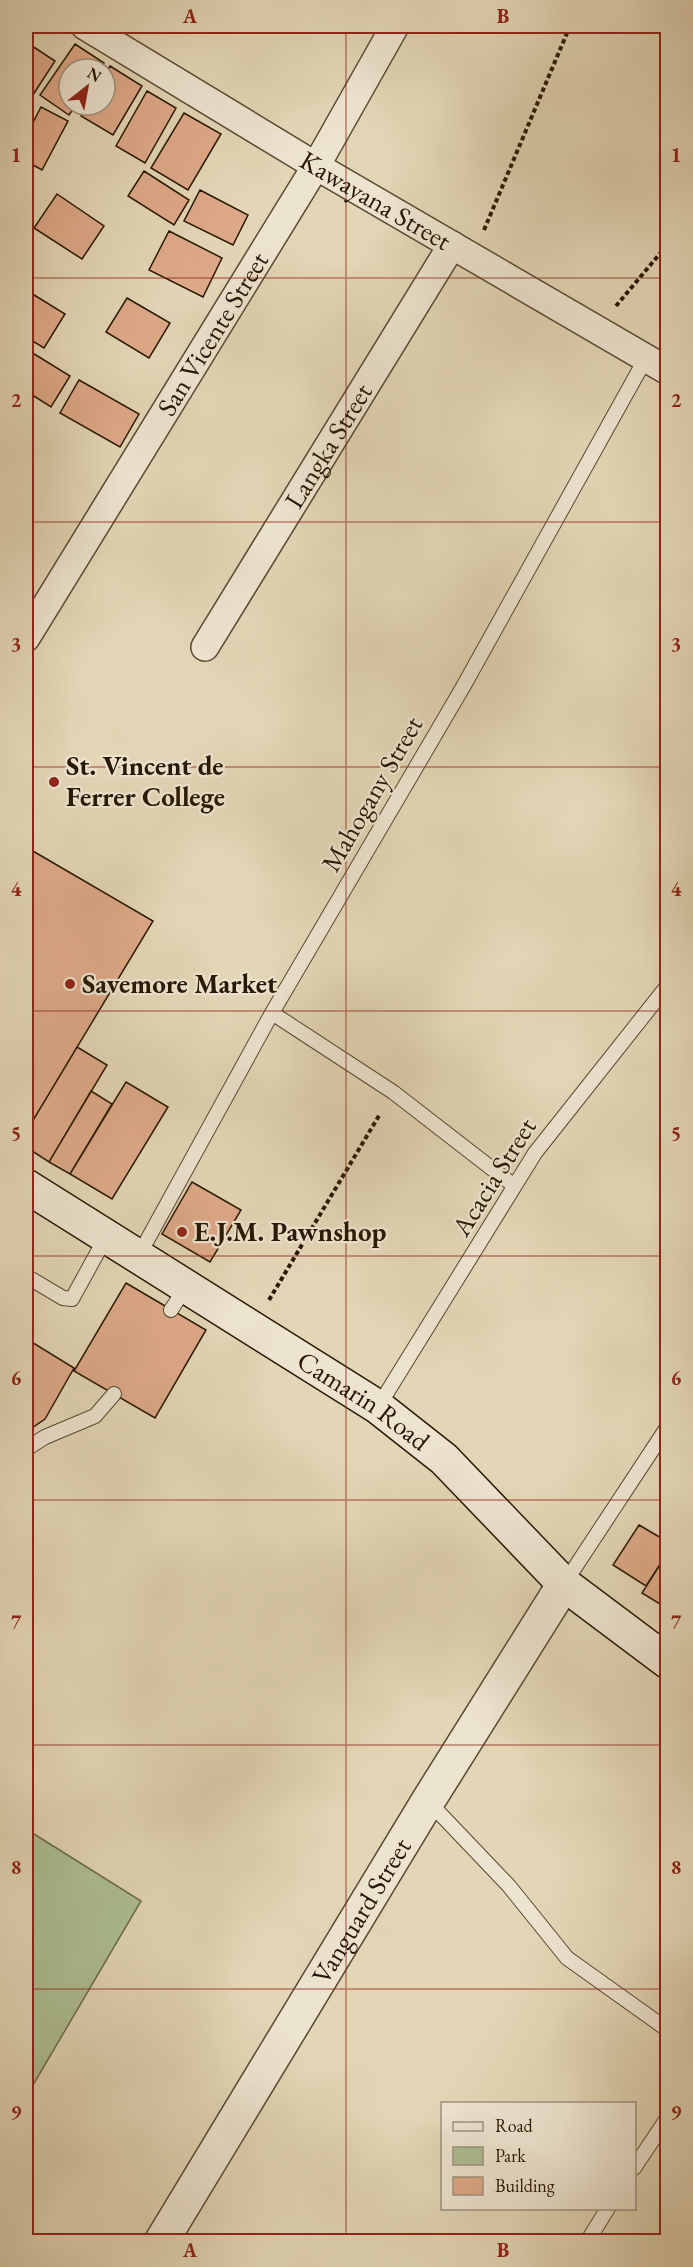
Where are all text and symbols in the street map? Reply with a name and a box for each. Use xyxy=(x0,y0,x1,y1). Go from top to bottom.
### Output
text: A xyxy=(182,3,198,29)
text: B xyxy=(497,3,509,29)
north arrow xyxy=(57,57,117,117)
text: N xyxy=(84,62,105,87)
text: 1 xyxy=(11,142,21,168)
street label: Kawayana Street xyxy=(294,142,458,258)
text: 1 xyxy=(671,142,681,168)
street label: San Vicente Street xyxy=(149,245,276,422)
street label: Langka Street xyxy=(276,376,380,515)
text: 2 xyxy=(11,387,22,413)
text: 2 xyxy=(671,387,682,413)
text: 3 xyxy=(11,631,21,657)
text: 3 xyxy=(671,631,681,657)
street label: Mahogany Street xyxy=(313,709,430,878)
place label: St. Vincent de Ferrer College xyxy=(66,748,225,814)
marker: St. Vincent de Ferrer College xyxy=(47,775,61,789)
text: 4 xyxy=(11,876,22,902)
text: 4 xyxy=(671,876,682,902)
place label: Savemore Market xyxy=(82,966,277,1001)
marker: Savemore Market xyxy=(63,977,77,991)
street label: Acacia Street xyxy=(443,1111,544,1243)
text: 5 xyxy=(11,1120,21,1146)
text: 5 xyxy=(671,1120,681,1146)
place label: E.J.M. Pawnshop xyxy=(194,1214,387,1249)
marker: E.J.M. Pawnshop xyxy=(175,1225,189,1239)
street label: Camarin Road xyxy=(291,1343,437,1458)
text: 6 xyxy=(11,1365,22,1391)
text: 6 xyxy=(671,1365,682,1391)
text: 7 xyxy=(11,1609,22,1635)
text: 7 xyxy=(671,1609,682,1635)
street label: Vanguard Street xyxy=(303,1831,419,1990)
text: 8 xyxy=(11,1854,21,1880)
text: 8 xyxy=(671,1854,681,1880)
text: 9 xyxy=(11,2099,22,2125)
text: 9 xyxy=(671,2099,682,2125)
legend xyxy=(441,2102,636,2210)
text: Road xyxy=(495,2114,534,2137)
text: Park xyxy=(495,2144,526,2167)
text: Building xyxy=(495,2174,555,2197)
text: A xyxy=(182,2237,198,2263)
text: B xyxy=(497,2237,509,2263)

